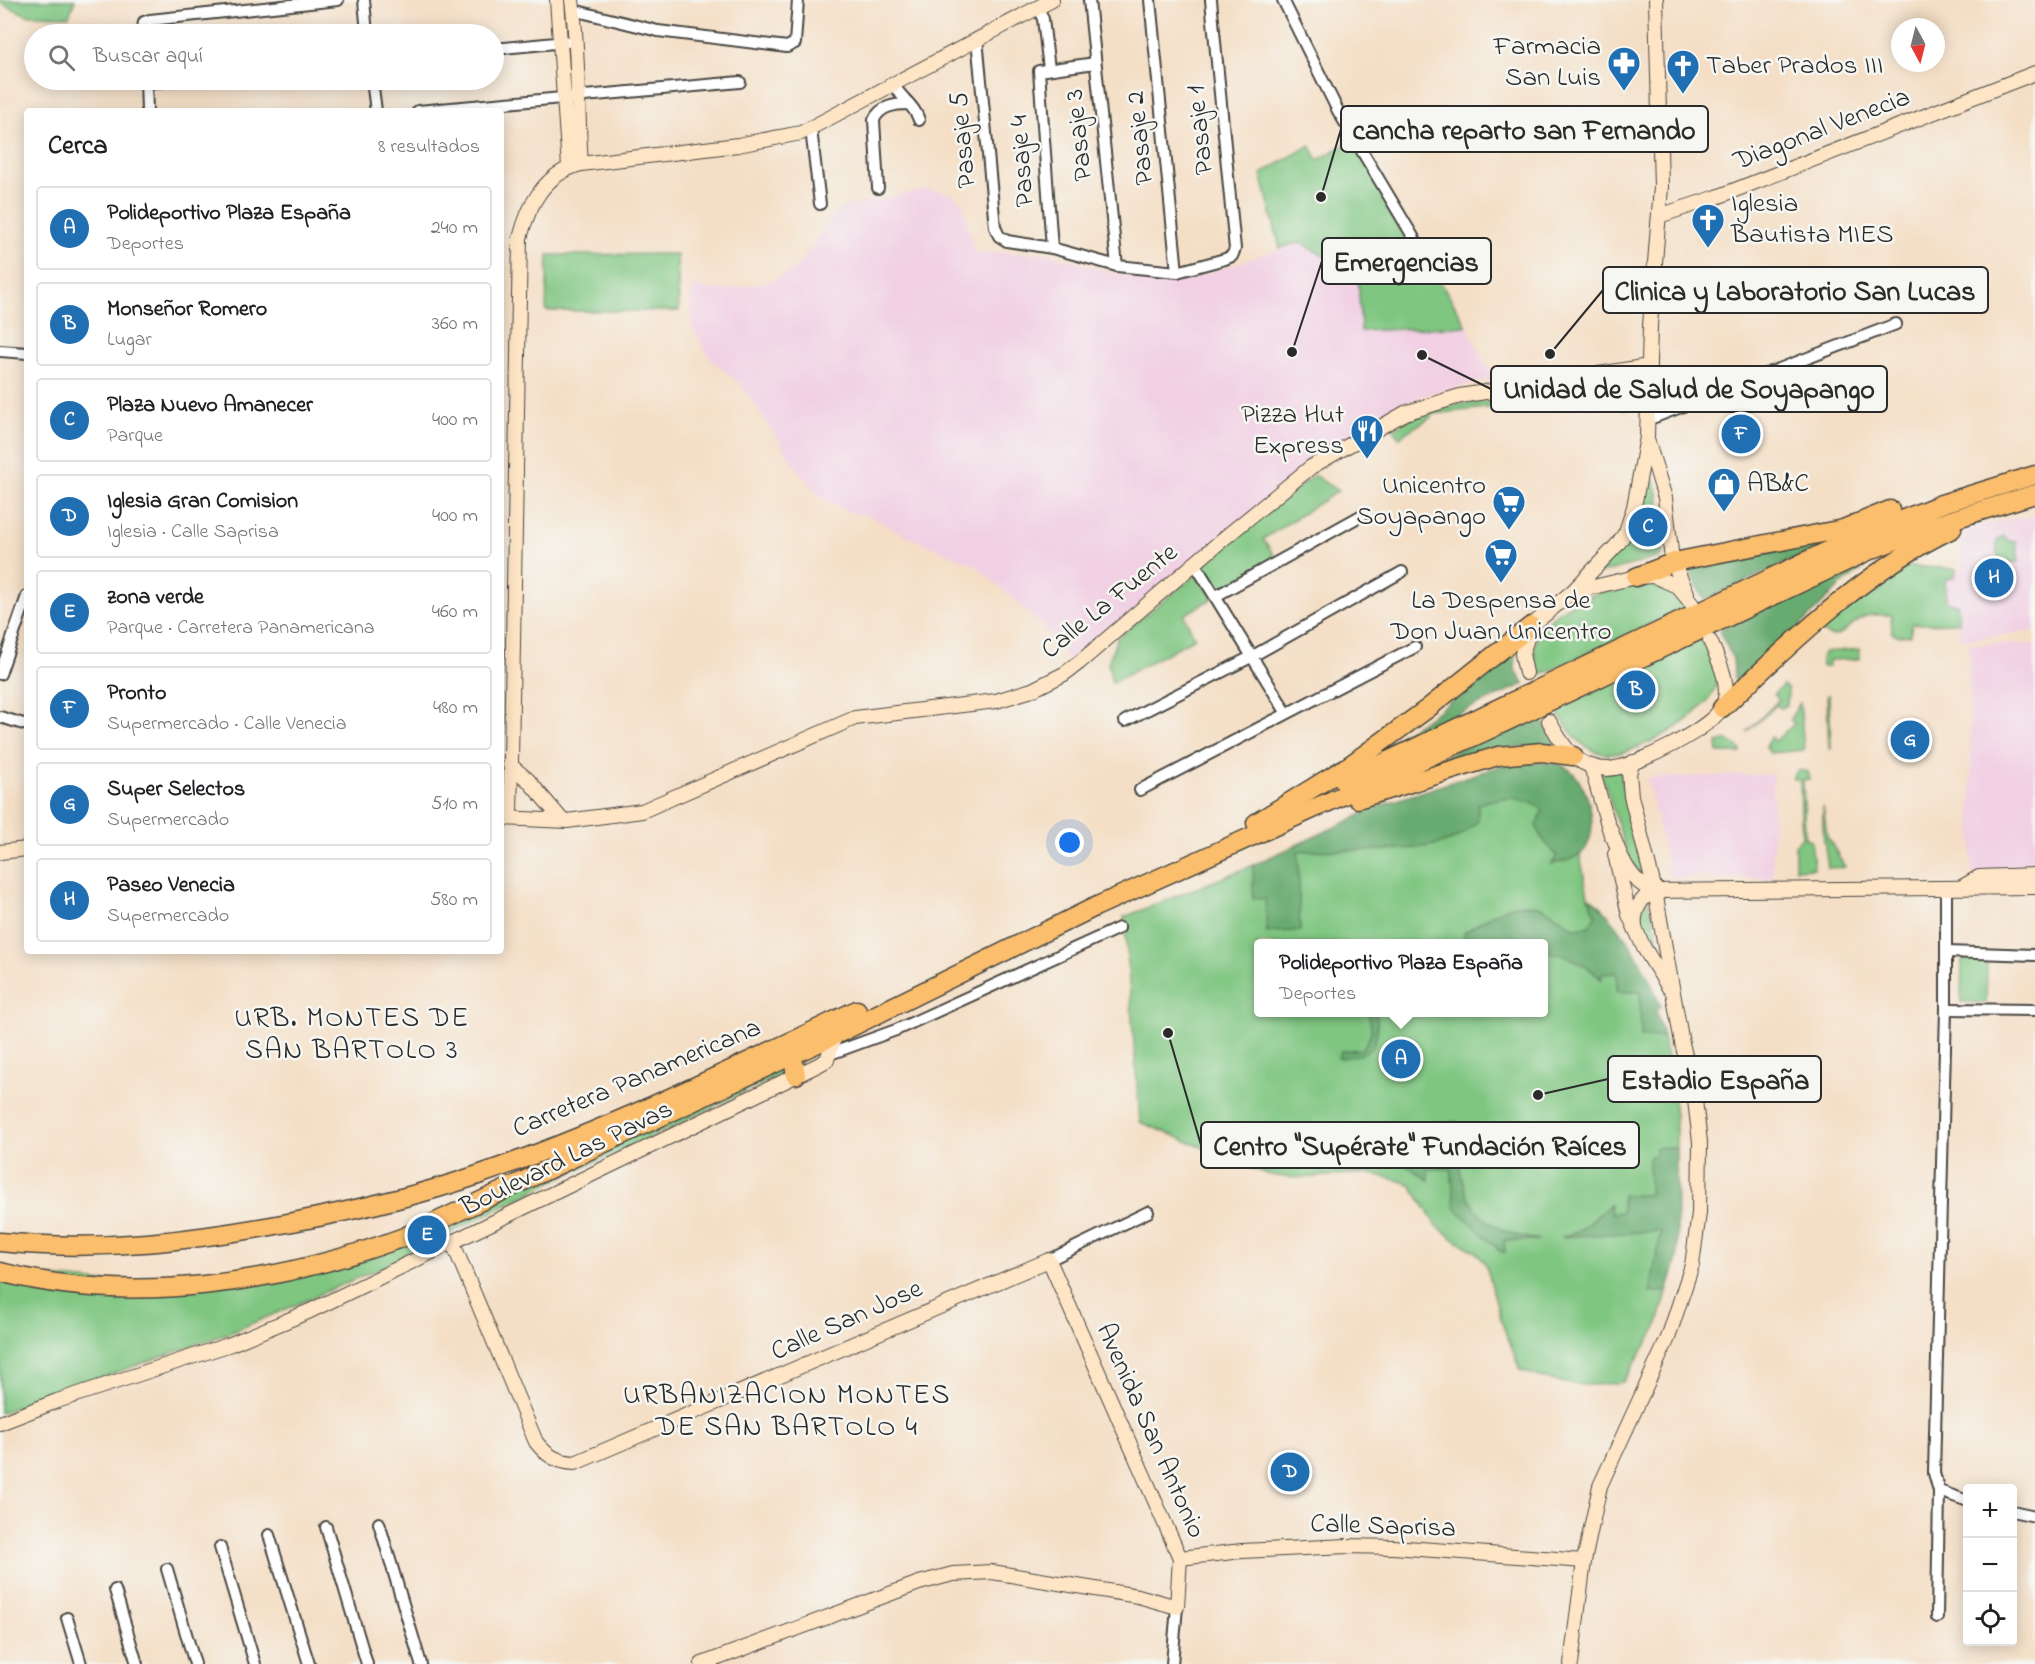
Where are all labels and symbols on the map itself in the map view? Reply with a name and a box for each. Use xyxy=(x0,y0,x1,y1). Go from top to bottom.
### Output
north arrow xyxy=(1891,18,1945,72)
place label: Farmacia San Luis xyxy=(1493,28,1601,98)
pharmacy icon: Farmacia San Luis xyxy=(1606,45,1642,92)
place label: Taber Prados III xyxy=(1706,47,1883,86)
church icon: Taber Prados III xyxy=(1665,48,1701,95)
street label: Diagonal Venecia xyxy=(1727,78,1916,182)
street label: Pasaje 1 xyxy=(1177,83,1225,177)
street label: Pasaje 3 xyxy=(1056,87,1104,183)
street label: Pasaje 2 xyxy=(1117,89,1165,187)
street label: Pasaje 5 xyxy=(940,90,988,190)
callout: cancha reparto san Fernando xyxy=(1341,106,1708,152)
text: cancha reparto san Fernando xyxy=(1352,112,1696,153)
street label: Pasaje 4 xyxy=(1000,114,1046,208)
place label: Iglesia Bautista MIES xyxy=(1730,185,1894,255)
church icon: Iglesia Bautista MIES xyxy=(1690,202,1726,249)
callout: Emergencias xyxy=(1322,238,1491,284)
text: Emergencias xyxy=(1333,244,1479,286)
callout: Clinica y Laboratorio San Lucas xyxy=(1603,267,1988,313)
text: Clinica y Laboratorio San Lucas xyxy=(1615,273,1975,314)
callout: Unidad de Salud de Soyapango xyxy=(1491,366,1887,412)
text: Unidad de Salud de Soyapango xyxy=(1503,371,1875,413)
place label: Pizza Hut Express xyxy=(1241,396,1344,466)
pin: F xyxy=(1722,412,1760,456)
restaurant icon: Pizza Hut Express xyxy=(1349,413,1385,460)
place label: AB&C xyxy=(1747,465,1809,504)
shop icon: AB&C xyxy=(1706,466,1742,513)
place label: Unicentro Soyapango xyxy=(1356,467,1486,537)
supermarket icon: Unicentro Soyapango xyxy=(1491,484,1527,531)
pin: C xyxy=(1628,504,1668,550)
street label: Calle La Fuente xyxy=(1033,534,1188,669)
supermarket icon: La Despensa de Don Juan Unicentro xyxy=(1483,537,1519,584)
pin: H xyxy=(1974,556,2014,600)
place label: La Despensa de Don Juan Unicentro xyxy=(1389,582,1612,652)
pin: B xyxy=(1616,668,1656,712)
pin: G xyxy=(1890,718,1930,762)
your location xyxy=(1055,828,1084,857)
district label: URB. MONTES DE SAN BARTOLO 3 xyxy=(234,999,470,1072)
street label: Carretera Panamericana xyxy=(507,1009,767,1149)
pin: A xyxy=(1382,1036,1420,1082)
callout: Estadio España xyxy=(1608,1056,1821,1102)
text: Estadio España xyxy=(1621,1062,1809,1103)
street label: Boulevard Las Pavas xyxy=(453,1091,680,1228)
callout: Centro "Supérate" Fundación Raíces xyxy=(1201,1122,1639,1168)
text: Centro "Supérate" Fundación Raíces xyxy=(1213,1128,1627,1169)
pin: E xyxy=(408,1212,446,1258)
street label: Calle San Jose xyxy=(765,1270,930,1372)
street label: Avenida San Antonio xyxy=(1085,1317,1215,1545)
district label: URBANIZACION MONTES DE SAN BARTOLO 4 xyxy=(623,1376,951,1449)
pin: D xyxy=(1270,1450,1310,1494)
street label: Calle Saprisa xyxy=(1310,1505,1456,1549)

